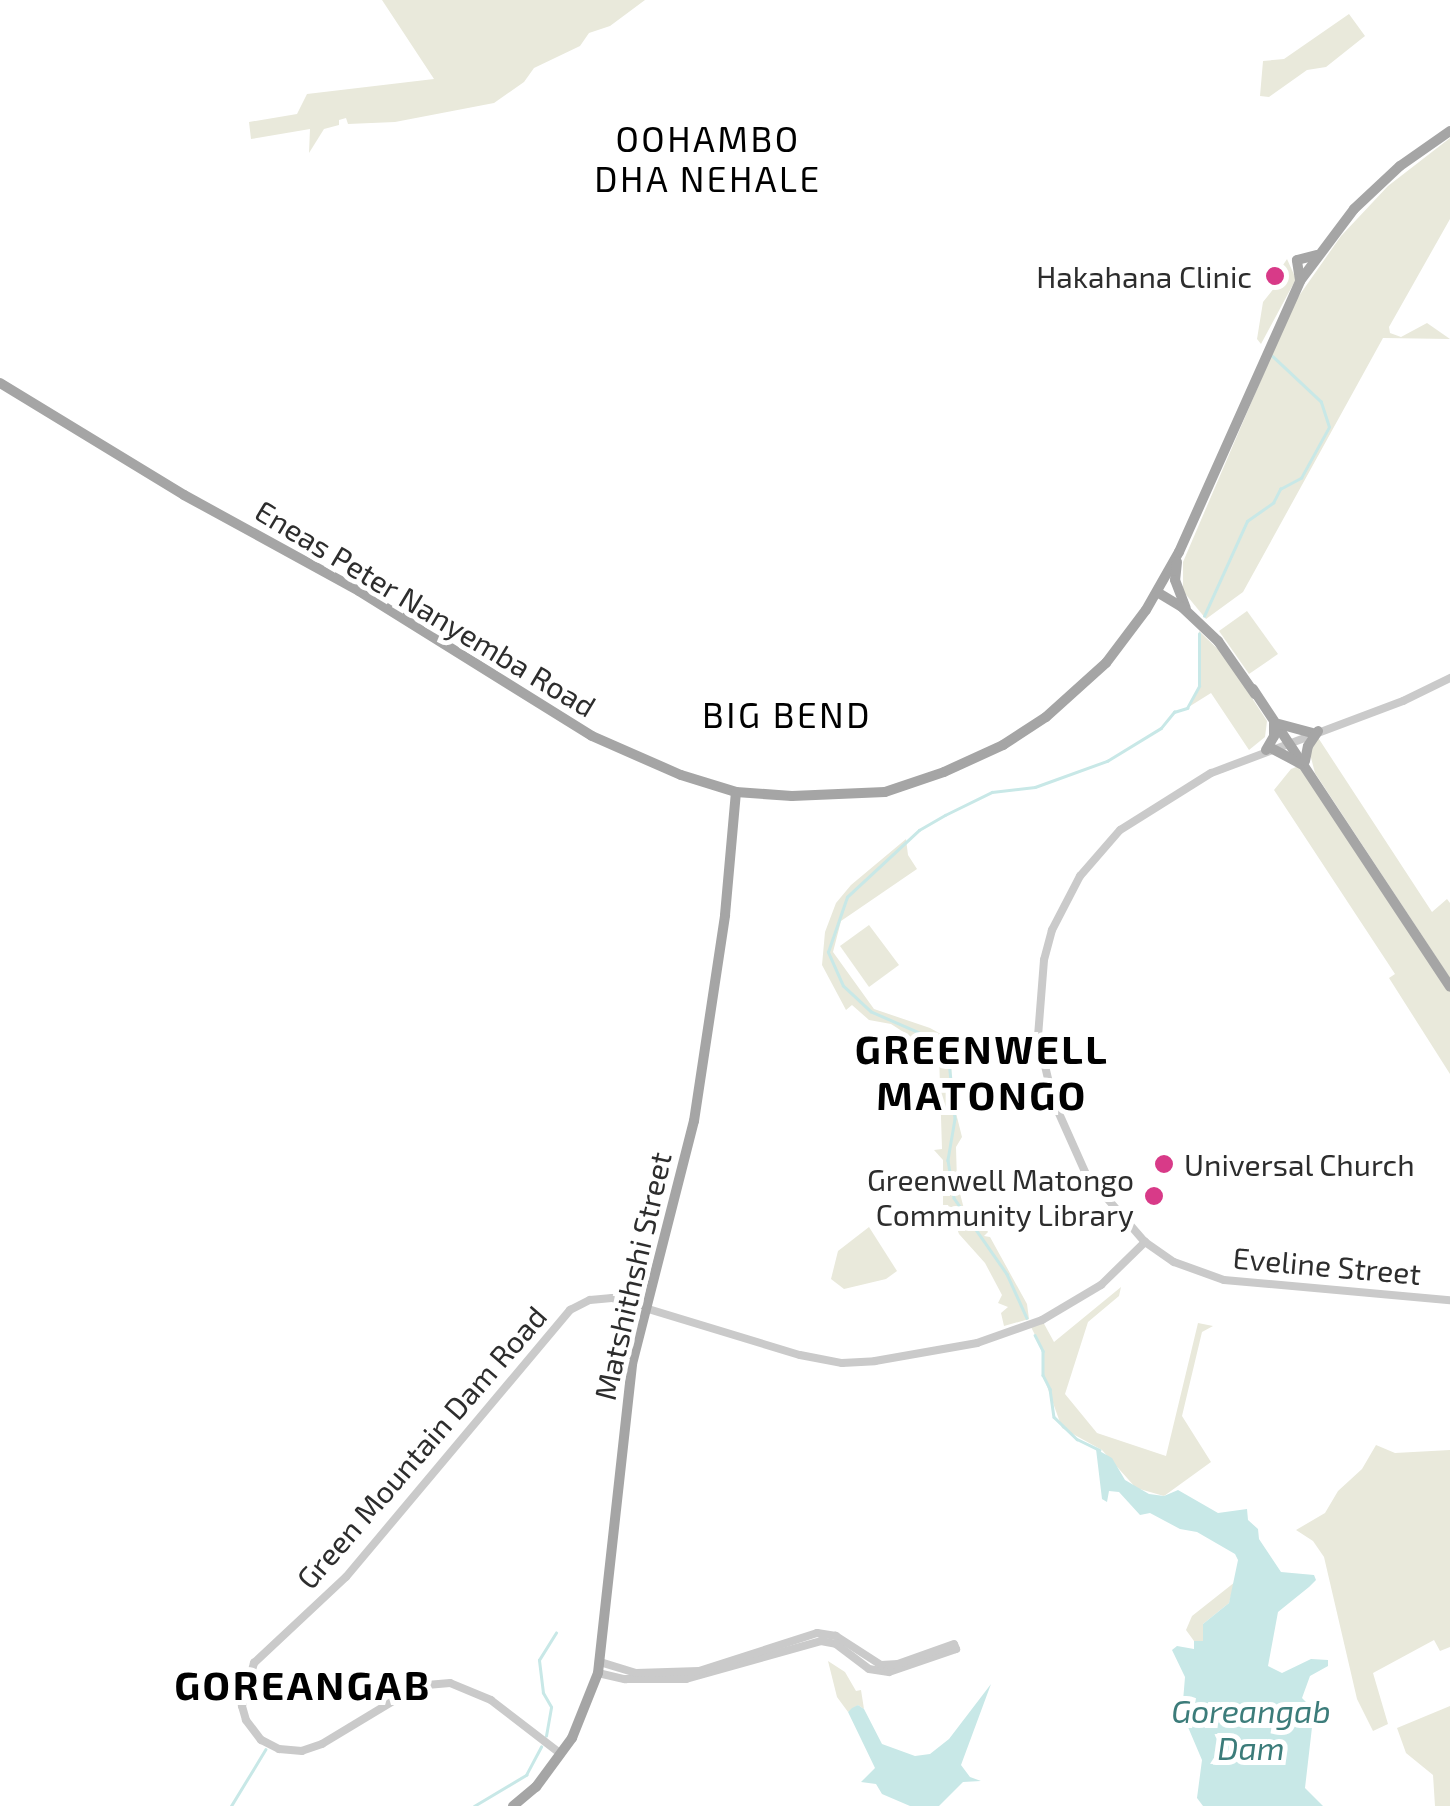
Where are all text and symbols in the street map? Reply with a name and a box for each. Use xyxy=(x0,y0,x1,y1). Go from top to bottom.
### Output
district label: OOHAMBO DHA NEHALE xyxy=(594,117,822,199)
place label: Hakahana Clinic xyxy=(1036,258,1252,294)
marker: Hakahana Clinic xyxy=(1262,263,1288,289)
street label: Eneas Peter Nanyemba Road xyxy=(249,492,603,724)
district label: BIG BEND xyxy=(702,693,872,735)
district label: GREENWELL MATONGO xyxy=(855,1024,1109,1118)
place label: Universal Church xyxy=(1184,1146,1415,1182)
street label: Matshithshi Street xyxy=(586,1149,678,1403)
marker: Universal Church xyxy=(1153,1153,1175,1175)
place label: Greenwell Matongo Community Library xyxy=(866,1161,1134,1232)
marker: Greenwell Matongo Community Library xyxy=(1143,1185,1165,1207)
street label: Eveline Street xyxy=(1232,1239,1422,1291)
street label: Green Mountain Dam Road xyxy=(288,1298,554,1596)
district label: GOREANGAB xyxy=(174,1660,432,1708)
water label: Goreangab Dam xyxy=(1171,1692,1331,1767)

